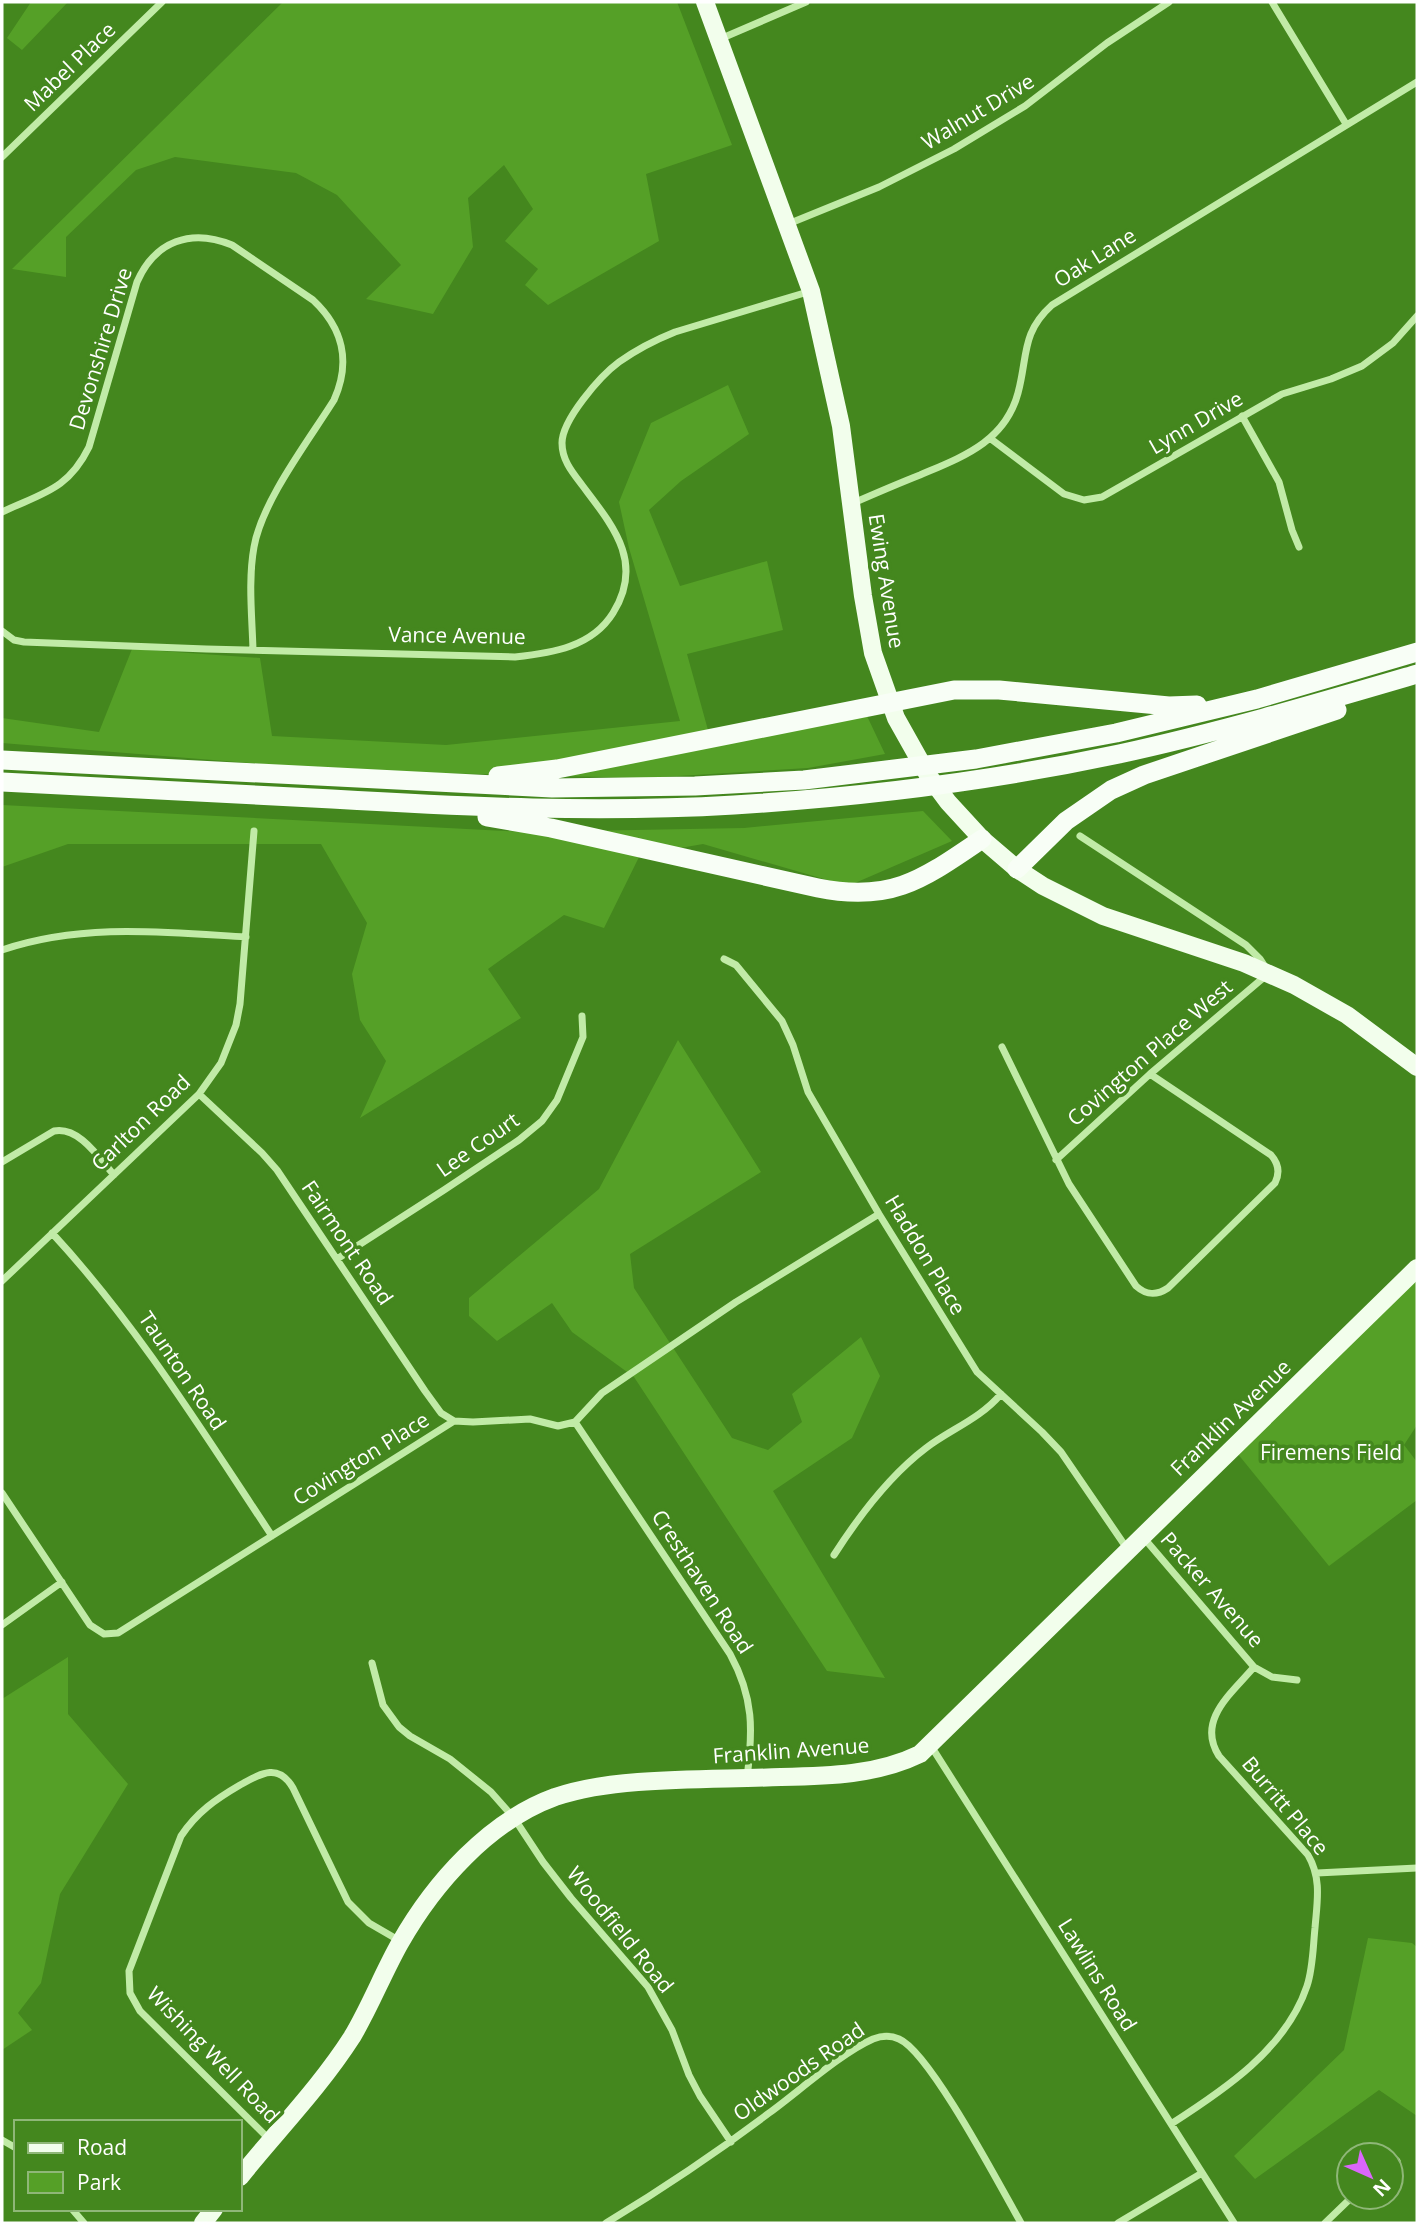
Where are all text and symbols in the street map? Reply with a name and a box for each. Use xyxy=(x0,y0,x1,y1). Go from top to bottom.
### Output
street label: Mabel Place xyxy=(17,15,121,117)
street label: Walnut Drive xyxy=(916,67,1039,156)
street label: Oak Lane xyxy=(1048,221,1141,293)
street label: Devonshire Drive xyxy=(62,264,138,433)
street label: Lynn Drive xyxy=(1143,384,1248,460)
street label: Ewing Avenue xyxy=(863,511,911,650)
street label: Vance Avenue xyxy=(388,620,526,650)
street label: Covington Place West xyxy=(1061,973,1238,1132)
street label: Carlton Road xyxy=(85,1068,196,1177)
street label: Lee Court xyxy=(431,1106,524,1183)
street label: Fairmont Road xyxy=(296,1175,400,1310)
street label: Haddon Place xyxy=(879,1189,973,1320)
street label: Taunton Road xyxy=(133,1306,233,1435)
street label: Franklin Avenue xyxy=(1164,1353,1297,1482)
street label: Covington Place xyxy=(287,1405,434,1511)
park label: Firemens Field xyxy=(1260,1438,1402,1466)
street label: Cresthaven Road xyxy=(646,1504,760,1659)
street label: Packer Avenue xyxy=(1155,1526,1271,1653)
street label: Franklin Avenue xyxy=(712,1731,870,1769)
street label: Burritt Place xyxy=(1236,1750,1335,1861)
street label: Woodfield Road xyxy=(561,1860,681,1999)
street label: Lawlins Road xyxy=(1052,1913,1144,2036)
street label: Wishing Well Road xyxy=(141,1980,286,2129)
street label: Oldwoods Road xyxy=(727,2015,870,2127)
legend xyxy=(14,2120,242,2211)
text: Road xyxy=(77,2133,127,2161)
north arrow xyxy=(1335,2141,1405,2211)
text: Park xyxy=(77,2168,121,2196)
text: N xyxy=(1367,2173,1397,2203)

